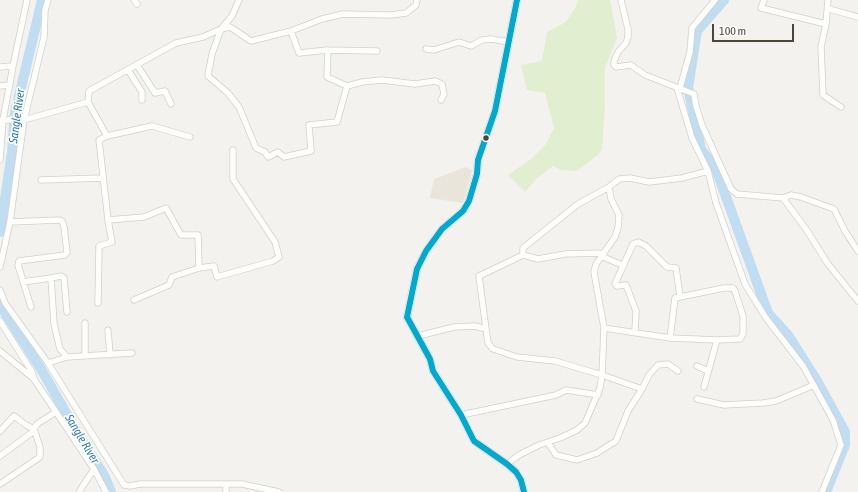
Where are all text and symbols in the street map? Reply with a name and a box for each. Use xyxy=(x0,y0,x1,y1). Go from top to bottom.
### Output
scale bar xyxy=(714,16,796,42)
text: 100 m xyxy=(719,24,746,38)
water label: Sangle River xyxy=(6,88,28,144)
unlabelled marker xyxy=(481,133,491,143)
water label: Sangle River xyxy=(62,412,102,466)

